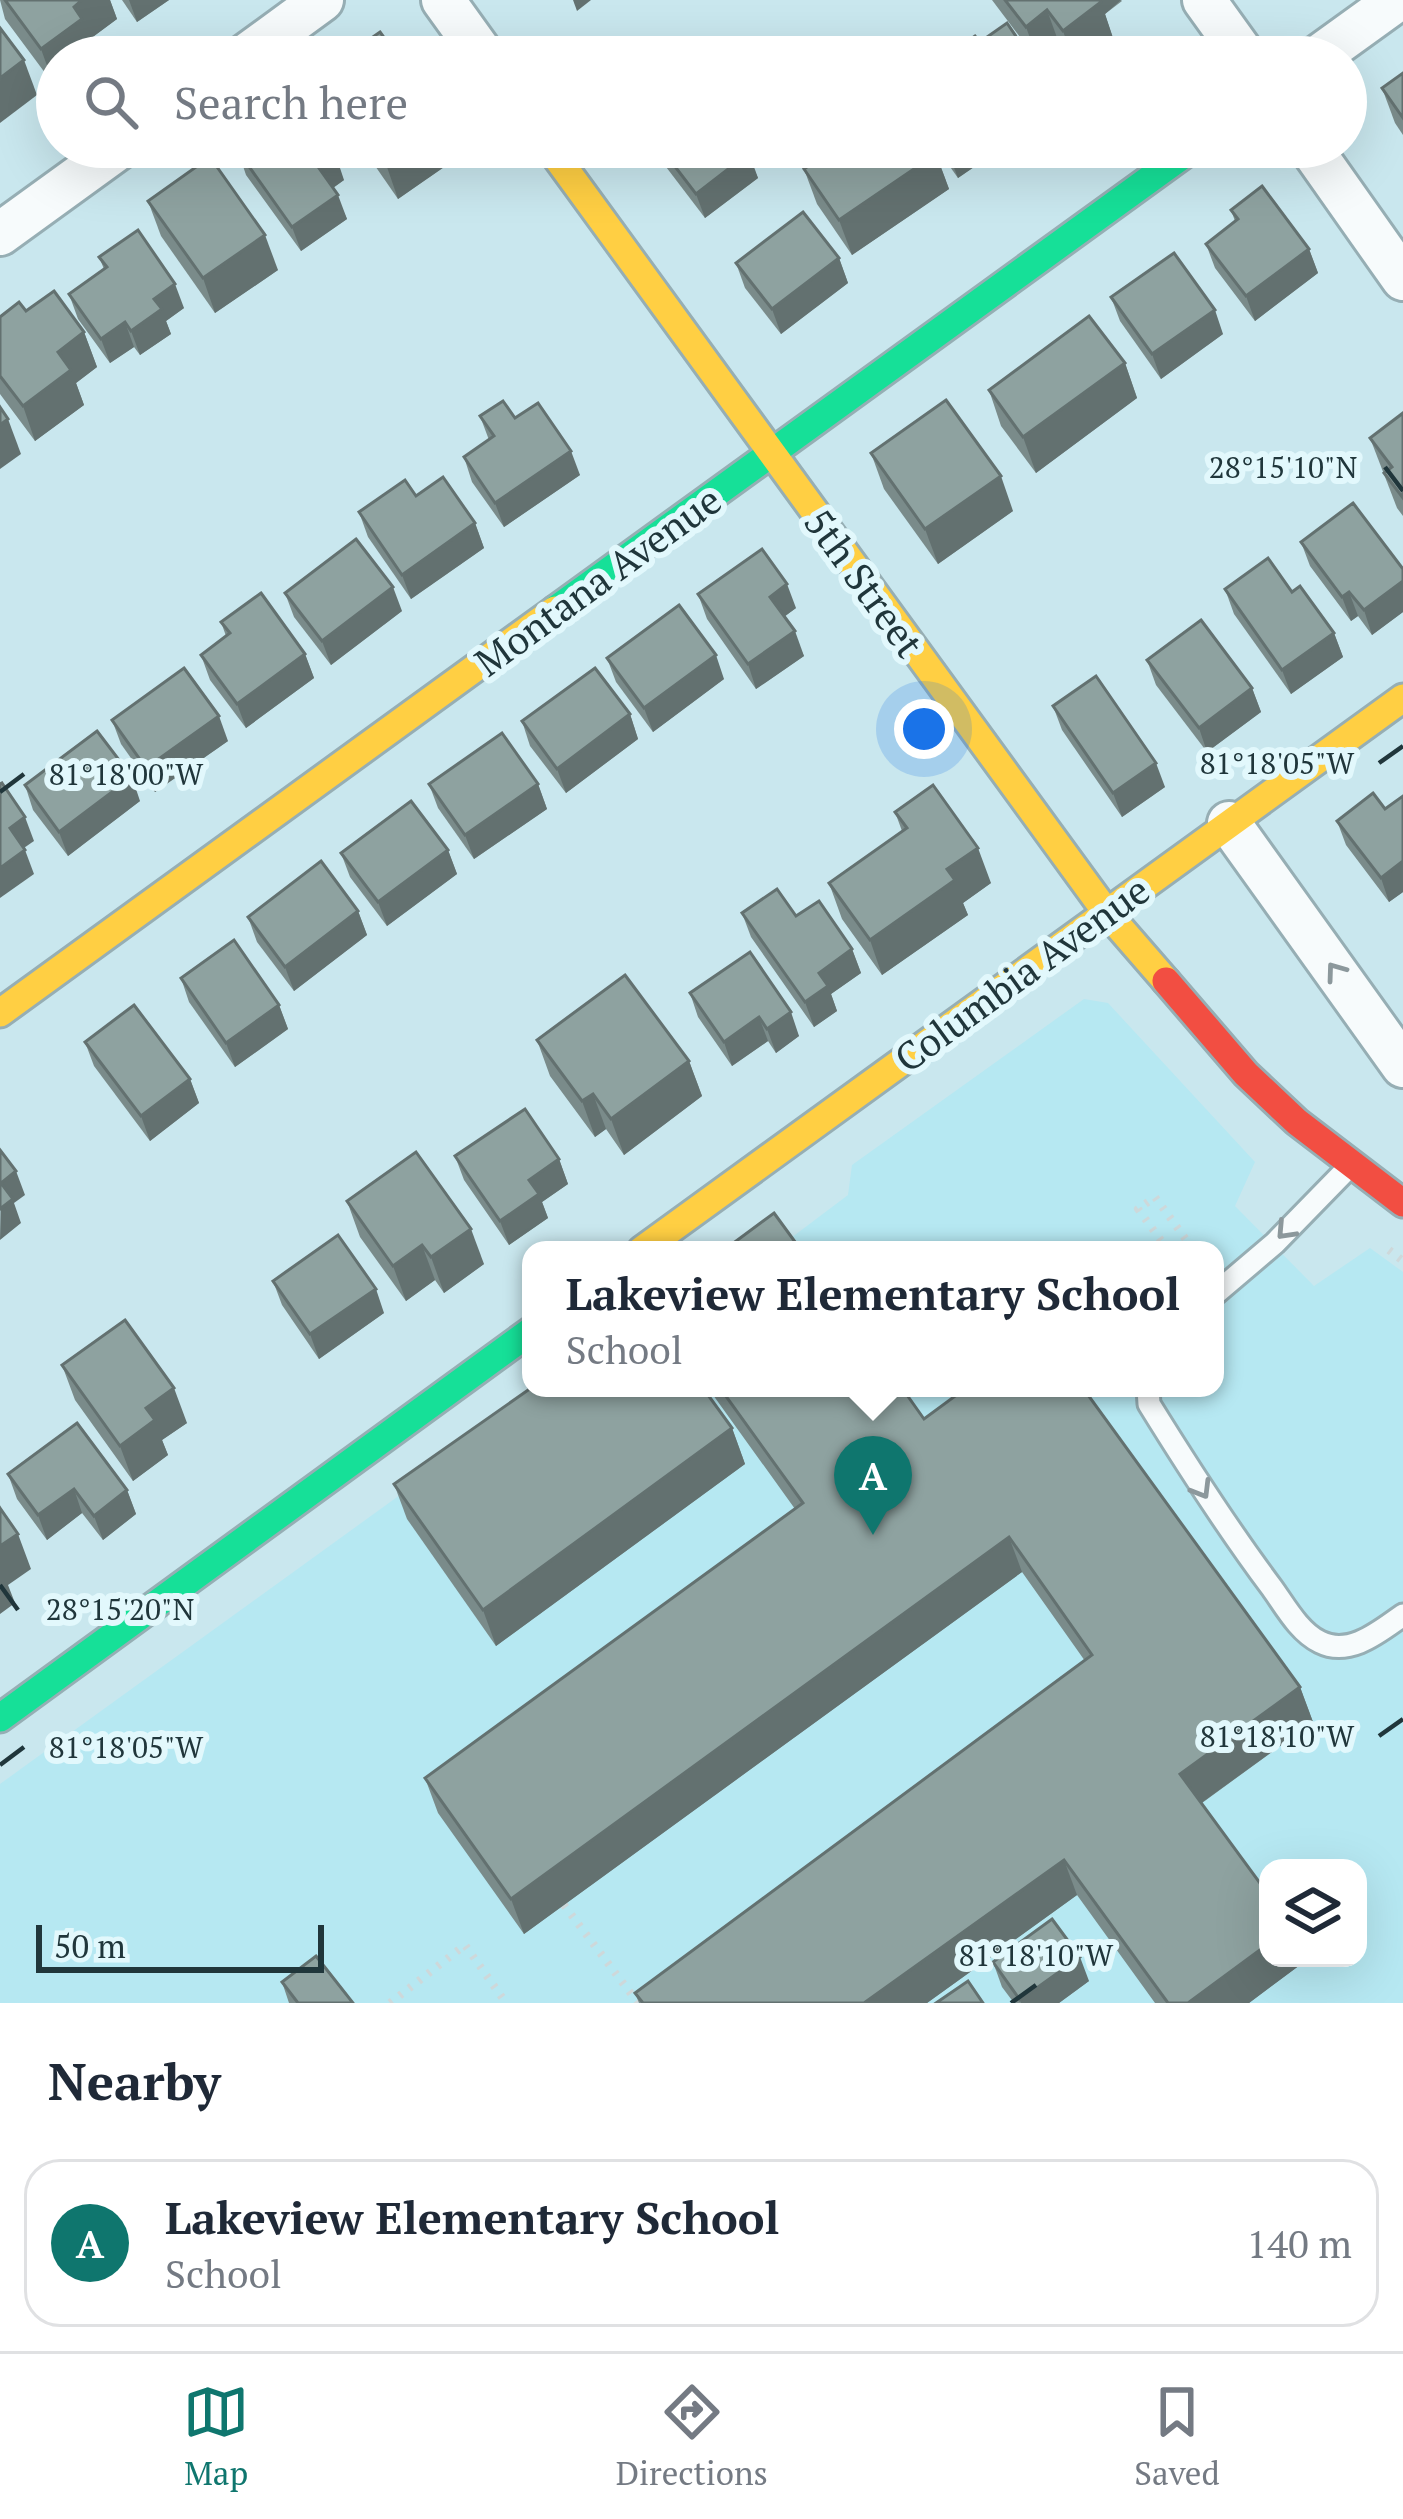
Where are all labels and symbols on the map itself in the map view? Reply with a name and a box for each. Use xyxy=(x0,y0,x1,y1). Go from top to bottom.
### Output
text: 28°15'10"N xyxy=(1209,447,1357,487)
street label: Montana Avenue xyxy=(464,473,731,687)
street label: 5th Street xyxy=(793,498,936,667)
your location xyxy=(894,699,954,759)
text: 81°18'05"W xyxy=(1200,743,1355,783)
text: 81°18'00"W xyxy=(49,754,204,794)
street label: Columbia Avenue xyxy=(884,863,1159,1083)
one-way arrow xyxy=(1327,963,1349,984)
one-way arrow xyxy=(1278,1217,1299,1238)
pin: A xyxy=(834,1436,912,1535)
one-way arrow xyxy=(1188,1477,1210,1499)
text: 28°15'20"N xyxy=(46,1589,194,1629)
text: 81°18'10"W xyxy=(1200,1716,1355,1756)
text: 81°18'05"W xyxy=(49,1727,204,1767)
scale bar xyxy=(36,1919,324,1972)
text: 81°18'10"W xyxy=(959,1935,1114,1975)

